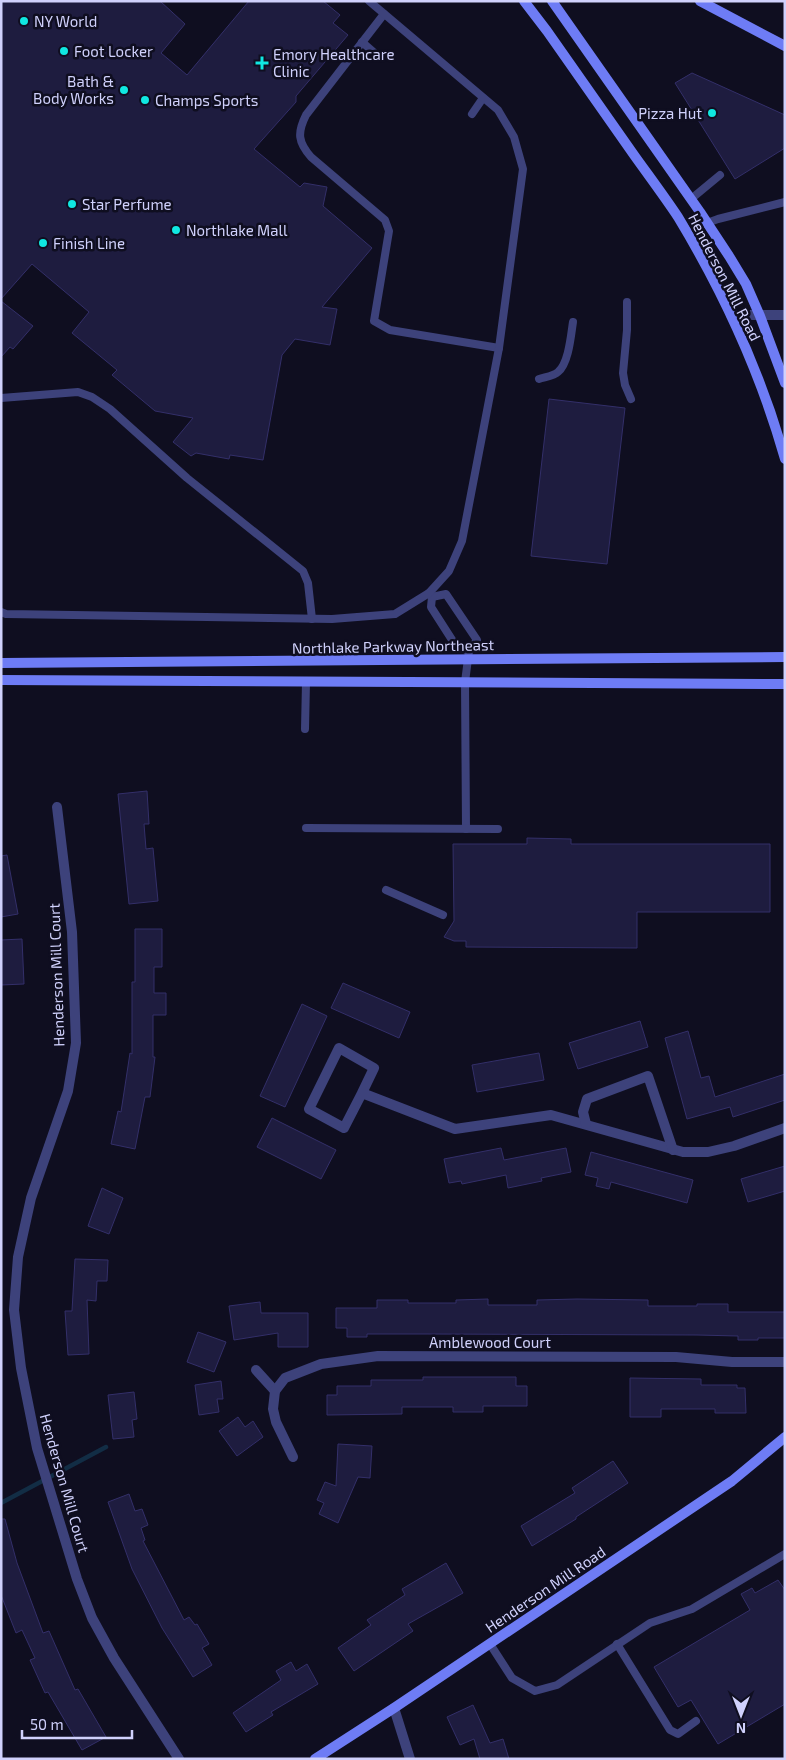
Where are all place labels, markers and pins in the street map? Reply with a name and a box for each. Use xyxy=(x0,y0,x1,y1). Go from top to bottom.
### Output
place label: NY World xyxy=(34,12,97,30)
marker: NY World xyxy=(18,15,30,27)
place label: Foot Locker xyxy=(74,42,153,60)
marker: Foot Locker xyxy=(58,45,70,57)
place label: Emory Healthcare Clinic xyxy=(273,45,395,80)
marker: Emory Healthcare Clinic xyxy=(255,56,269,70)
place label: Bath & Body Works xyxy=(33,72,114,107)
marker: Bath & Body Works xyxy=(118,84,130,96)
place label: Champs Sports xyxy=(155,91,258,109)
marker: Champs Sports xyxy=(139,94,151,106)
place label: Pizza Hut xyxy=(638,104,702,122)
marker: Pizza Hut xyxy=(706,107,718,119)
place label: Star Perfume xyxy=(82,195,172,213)
marker: Star Perfume xyxy=(66,198,78,210)
place label: Northlake Mall xyxy=(186,221,288,239)
marker: Northlake Mall xyxy=(170,224,182,236)
place label: Finish Line xyxy=(53,234,125,252)
marker: Finish Line xyxy=(37,237,49,249)

